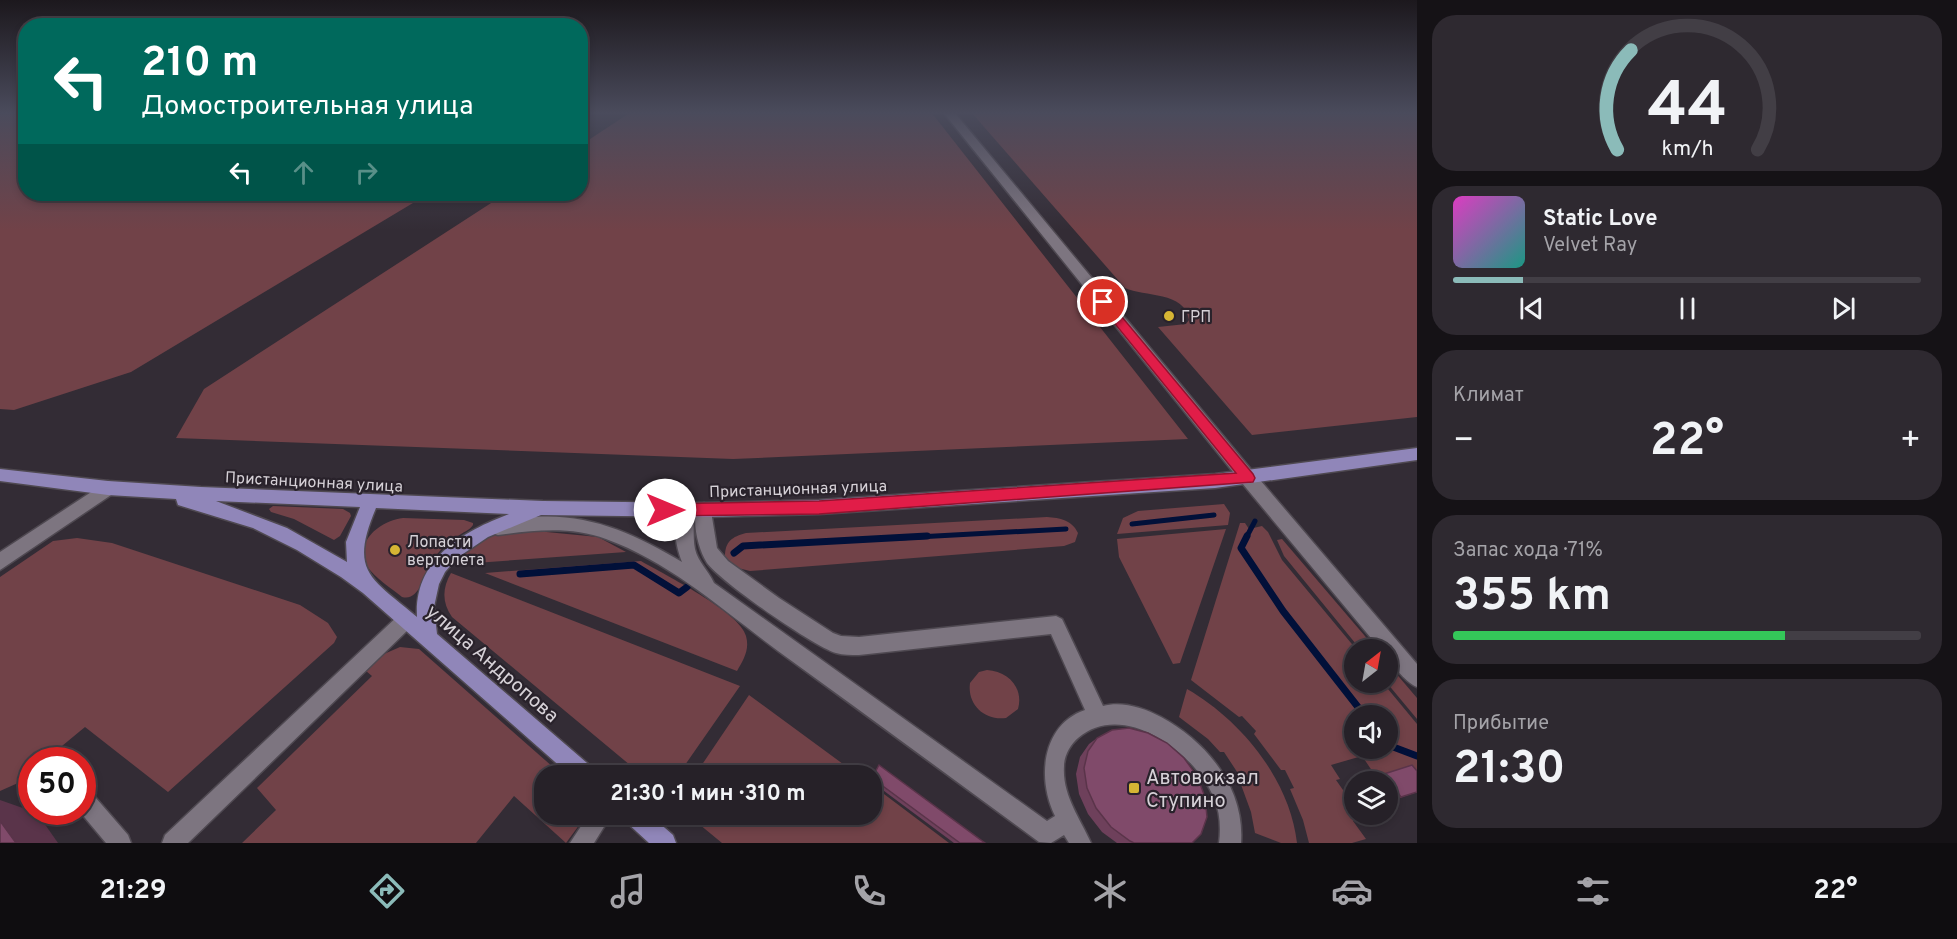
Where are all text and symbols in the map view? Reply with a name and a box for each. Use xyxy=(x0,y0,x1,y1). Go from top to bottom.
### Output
text: 210 m xyxy=(141,38,258,91)
icon: left xyxy=(42,42,120,120)
text: 44 xyxy=(1647,69,1727,148)
text: Домостроительная улица xyxy=(141,90,473,124)
text: km/h xyxy=(1661,136,1713,163)
icon: left xyxy=(224,156,257,189)
icon: ahead xyxy=(287,156,320,189)
icon: right xyxy=(350,156,383,189)
text: Static Love xyxy=(1543,206,1657,233)
text: Velvet Ray xyxy=(1543,233,1637,259)
pin xyxy=(1077,276,1128,327)
icon: arrive xyxy=(1086,285,1119,318)
icon: previous xyxy=(1515,292,1548,325)
icon: pause xyxy=(1671,292,1704,325)
icon: next xyxy=(1827,292,1860,325)
place label: ГРП xyxy=(1181,308,1211,328)
marker: ГРП xyxy=(1162,309,1176,323)
text: Климат xyxy=(1453,383,1524,409)
text: 22° xyxy=(1650,414,1724,471)
text: − xyxy=(1453,421,1474,463)
text: + xyxy=(1900,421,1921,463)
street label: Пристанционная улица xyxy=(224,468,403,498)
street label: Пристанционная улица xyxy=(709,477,887,503)
position arrow xyxy=(633,478,697,542)
place label: Лопасти вертолета xyxy=(407,533,484,571)
text: Запас хода · 71% xyxy=(1453,538,1603,564)
marker: Лопасти вертолета xyxy=(388,543,402,557)
text: 355 km xyxy=(1453,569,1611,626)
street label: улица Андропова xyxy=(420,600,564,729)
north arrow xyxy=(1344,639,1398,693)
map controls xyxy=(1344,639,1398,825)
button: sound xyxy=(1344,705,1398,759)
text: Прибытие xyxy=(1453,711,1549,737)
text: 21:30 xyxy=(1453,742,1565,799)
speed limit sign: 50 xyxy=(18,747,96,825)
place label: Автовокзал Ступино xyxy=(1146,766,1259,815)
button: layers xyxy=(1344,771,1398,825)
text: 21:30 · 1 мин · 310 m xyxy=(610,781,806,808)
marker: Автовокзал Ступино xyxy=(1127,781,1141,795)
icon: directions xyxy=(366,870,408,912)
icon: music xyxy=(607,870,649,912)
icon: phone xyxy=(848,870,890,912)
icon: climate xyxy=(1089,870,1131,912)
icon: car xyxy=(1331,870,1373,912)
icon: filters xyxy=(1572,870,1614,912)
text: 21:29 xyxy=(100,874,167,908)
text: 22° xyxy=(1813,874,1857,908)

